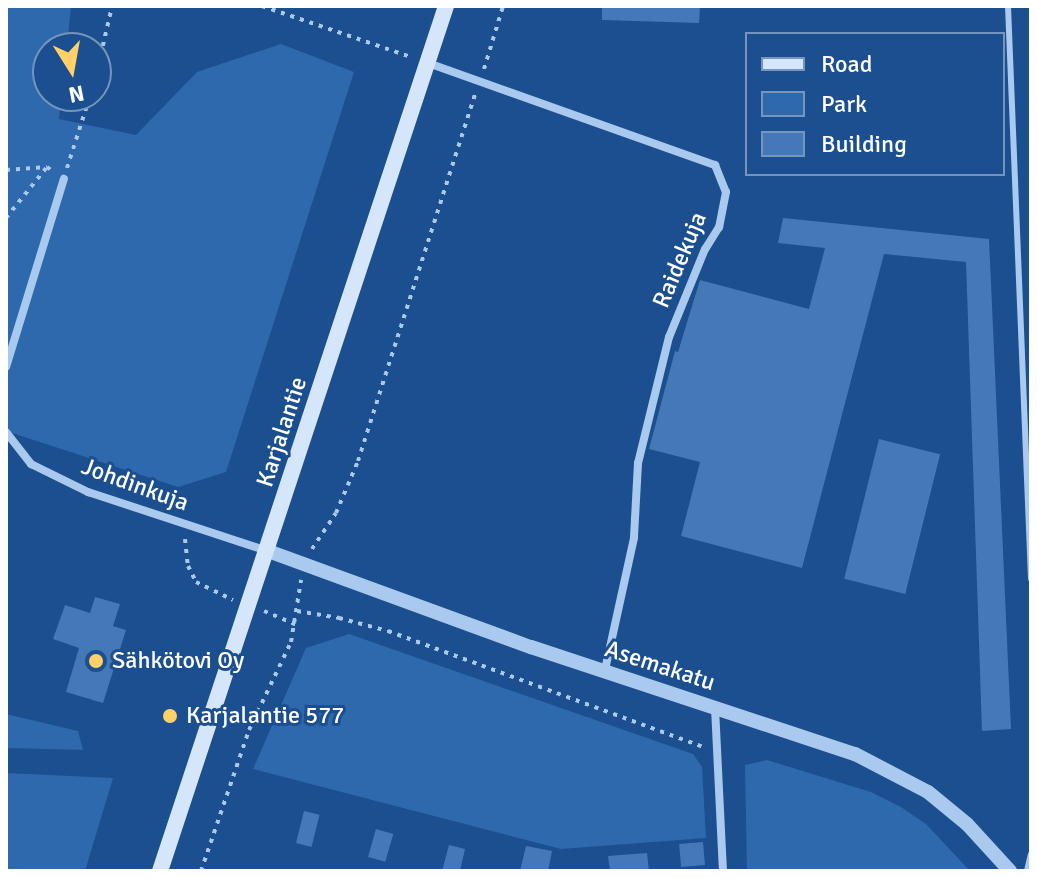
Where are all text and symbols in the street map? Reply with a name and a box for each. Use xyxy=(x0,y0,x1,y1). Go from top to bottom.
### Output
north arrow xyxy=(32,32,112,112)
legend xyxy=(745,32,1005,176)
text: Road xyxy=(821,49,872,79)
text: N xyxy=(66,79,86,109)
text: Park xyxy=(821,89,867,119)
text: Building xyxy=(821,129,907,159)
street label: Raidekuja xyxy=(647,208,713,312)
street label: Karjalantie xyxy=(251,373,313,491)
street label: Johdinkuja xyxy=(77,452,193,518)
street label: Asemakatu xyxy=(601,635,719,697)
place label: Sähkötovi Oy xyxy=(112,647,244,675)
marker: Sähkötovi Oy xyxy=(87,652,105,670)
place label: Karjalantie 577 xyxy=(186,702,344,730)
marker: Karjalantie 577 xyxy=(161,707,179,725)

